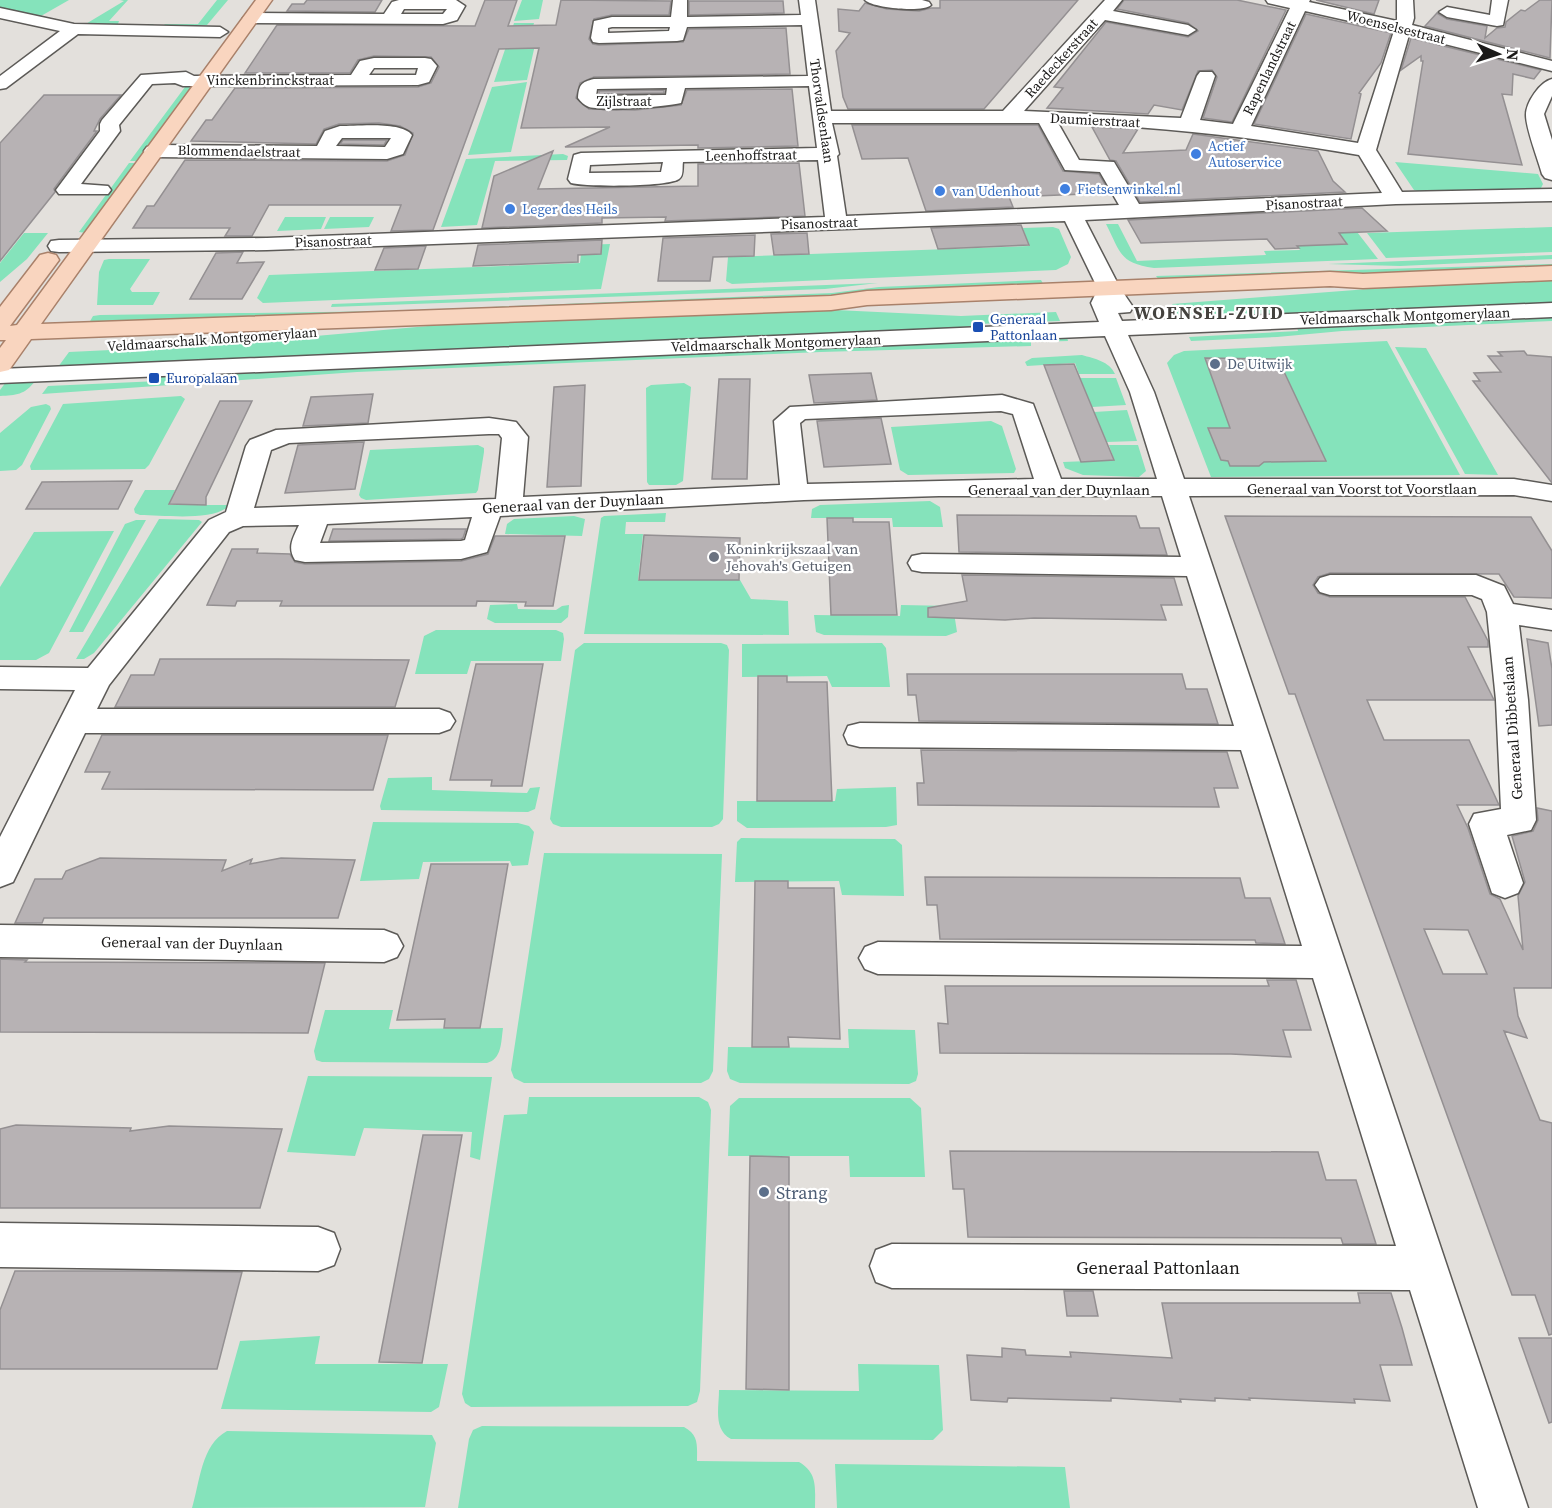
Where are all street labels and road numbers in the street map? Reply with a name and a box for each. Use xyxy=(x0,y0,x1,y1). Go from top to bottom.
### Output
street label: Woenselsestraat xyxy=(1344,5,1448,49)
street label: Raedeckerstraat xyxy=(1020,14,1102,102)
street label: Rapenlandstraat xyxy=(1238,17,1301,118)
street label: Thorvaldsenlaan xyxy=(805,58,839,165)
street label: Vinckenbrinckstraat xyxy=(206,70,334,90)
street label: Zijlstraat xyxy=(596,91,652,111)
street label: Daumierstraat xyxy=(1049,108,1141,132)
street label: Blommendaelstraat xyxy=(177,140,301,162)
street label: Leenhoffstraat xyxy=(705,144,797,166)
street label: Pisanostraat xyxy=(1265,191,1343,215)
street label: Pisanostraat xyxy=(780,212,858,234)
street label: Pisanostraat xyxy=(294,230,372,252)
street label: Veldmaarschalk Montgomerylaan xyxy=(1299,302,1511,330)
street label: Veldmaarschalk Montgomerylaan xyxy=(106,322,318,356)
street label: Veldmaarschalk Montgomerylaan xyxy=(670,329,882,357)
street label: Generaal van Voorst tot Voorstlaan xyxy=(1247,478,1477,499)
street label: Generaal van der Duynlaan xyxy=(968,479,1150,500)
street label: Generaal van der Duynlaan xyxy=(482,488,664,518)
street label: Generaal Dibbetslaan xyxy=(1497,656,1527,800)
street label: Generaal van der Duynlaan xyxy=(101,931,283,955)
street label: Generaal Pattonlaan xyxy=(1076,1255,1240,1280)

